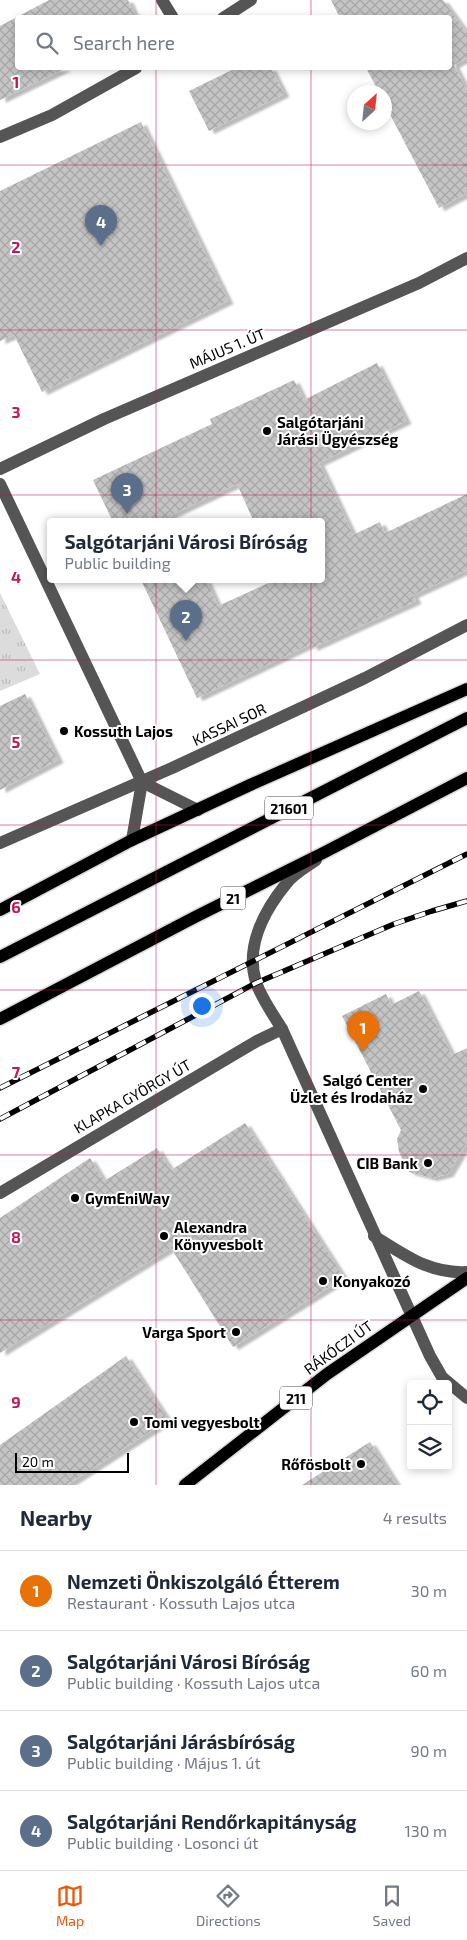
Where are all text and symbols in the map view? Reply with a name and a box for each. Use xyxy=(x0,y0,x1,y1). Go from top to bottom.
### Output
search box xyxy=(15,15,452,70)
icon: search xyxy=(33,29,61,57)
text: Search here xyxy=(73,31,175,54)
text: 1 xyxy=(13,72,19,91)
north arrow xyxy=(347,85,392,130)
pin: 4 xyxy=(85,205,117,246)
text: 2 xyxy=(11,237,21,256)
street label: MÁJUS 1. ÚT xyxy=(186,324,268,372)
text: 3 xyxy=(11,402,21,421)
place label: Salgótarjáni Járási Ügyészség xyxy=(277,413,398,449)
marker: Salgótarjáni Járási Ügyészség xyxy=(261,425,273,437)
pin: 3 xyxy=(111,473,143,514)
popup xyxy=(47,518,325,583)
text: Salgótarjáni Városi Bíróság xyxy=(64,530,308,553)
text: Public building xyxy=(64,553,171,572)
text: 4 xyxy=(11,567,21,586)
pin: 2 xyxy=(170,600,202,641)
street label: KASSAI SOR xyxy=(189,699,269,749)
place label: Kossuth Lajos xyxy=(74,722,173,740)
marker: Kossuth Lajos xyxy=(58,725,70,737)
text: 5 xyxy=(12,732,21,751)
road number: 21601 xyxy=(265,796,313,820)
road number: 21 xyxy=(220,886,246,910)
text: 6 xyxy=(11,897,21,916)
your location xyxy=(189,993,215,1019)
pin: 1 xyxy=(347,1011,379,1052)
street label: KLAPKA GYÖRGY ÚT xyxy=(70,1055,194,1137)
text: 7 xyxy=(12,1062,21,1081)
place label: Salgó Center Üzlet és Irodaház xyxy=(290,1071,414,1106)
marker: Salgó Center Üzlet és Irodaház xyxy=(417,1083,429,1095)
place label: CIB Bank xyxy=(356,1154,419,1172)
marker: CIB Bank xyxy=(422,1157,434,1169)
place label: GymEniWay xyxy=(85,1189,170,1208)
marker: GymEniWay xyxy=(69,1192,81,1204)
place label: Alexandra Könyvesbolt xyxy=(174,1218,263,1254)
text: 8 xyxy=(11,1227,21,1246)
marker: Alexandra Könyvesbolt xyxy=(158,1230,170,1242)
place label: Konyakozó xyxy=(333,1272,411,1291)
marker: Konyakozó xyxy=(317,1275,329,1287)
street label: RÁKÓCZI ÚT xyxy=(300,1316,376,1378)
place label: Varga Sport xyxy=(142,1323,226,1341)
marker: Varga Sport xyxy=(230,1326,242,1338)
map controls xyxy=(407,1380,452,1470)
button: locate xyxy=(407,1380,452,1425)
road number: 211 xyxy=(280,1386,312,1410)
text: 9 xyxy=(11,1392,21,1411)
place label: Tomi vegyesbolt xyxy=(144,1413,260,1432)
marker: Tomi vegyesbolt xyxy=(128,1416,140,1428)
button: layers xyxy=(407,1425,452,1470)
scale bar xyxy=(15,1450,129,1473)
text: 20 m xyxy=(22,1453,54,1470)
place label: Rőfösbolt xyxy=(281,1455,351,1473)
marker: Rőfösbolt xyxy=(355,1458,367,1470)
text: Nearby xyxy=(20,1505,92,1530)
text: 4 results xyxy=(383,1508,447,1527)
text: Nemzeti Önkiszolgáló Étterem xyxy=(67,1570,340,1593)
text: 1 xyxy=(33,1581,39,1600)
text: 30 m xyxy=(411,1581,447,1600)
text: Restaurant · Kossuth Lajos utca xyxy=(67,1593,295,1612)
text: Salgótarjáni Városi Bíróság xyxy=(67,1650,310,1673)
text: 2 xyxy=(31,1661,41,1680)
text: 60 m xyxy=(411,1661,447,1680)
text: Public building · Kossuth Lajos utca xyxy=(67,1673,320,1692)
text: Salgótarjáni Járásbíróság xyxy=(67,1730,295,1753)
text: 3 xyxy=(31,1741,41,1760)
text: 90 m xyxy=(411,1741,447,1760)
text: Public building · Május 1. út xyxy=(67,1753,260,1772)
text: Salgótarjáni Rendőrkapitányság xyxy=(67,1810,357,1833)
text: 4 xyxy=(31,1821,41,1840)
text: 130 m xyxy=(405,1821,447,1840)
text: Public building · Losonci út xyxy=(67,1833,258,1852)
tab: Map xyxy=(56,1882,84,1929)
tab: Directions xyxy=(196,1882,261,1929)
tab: Saved xyxy=(373,1882,411,1929)

